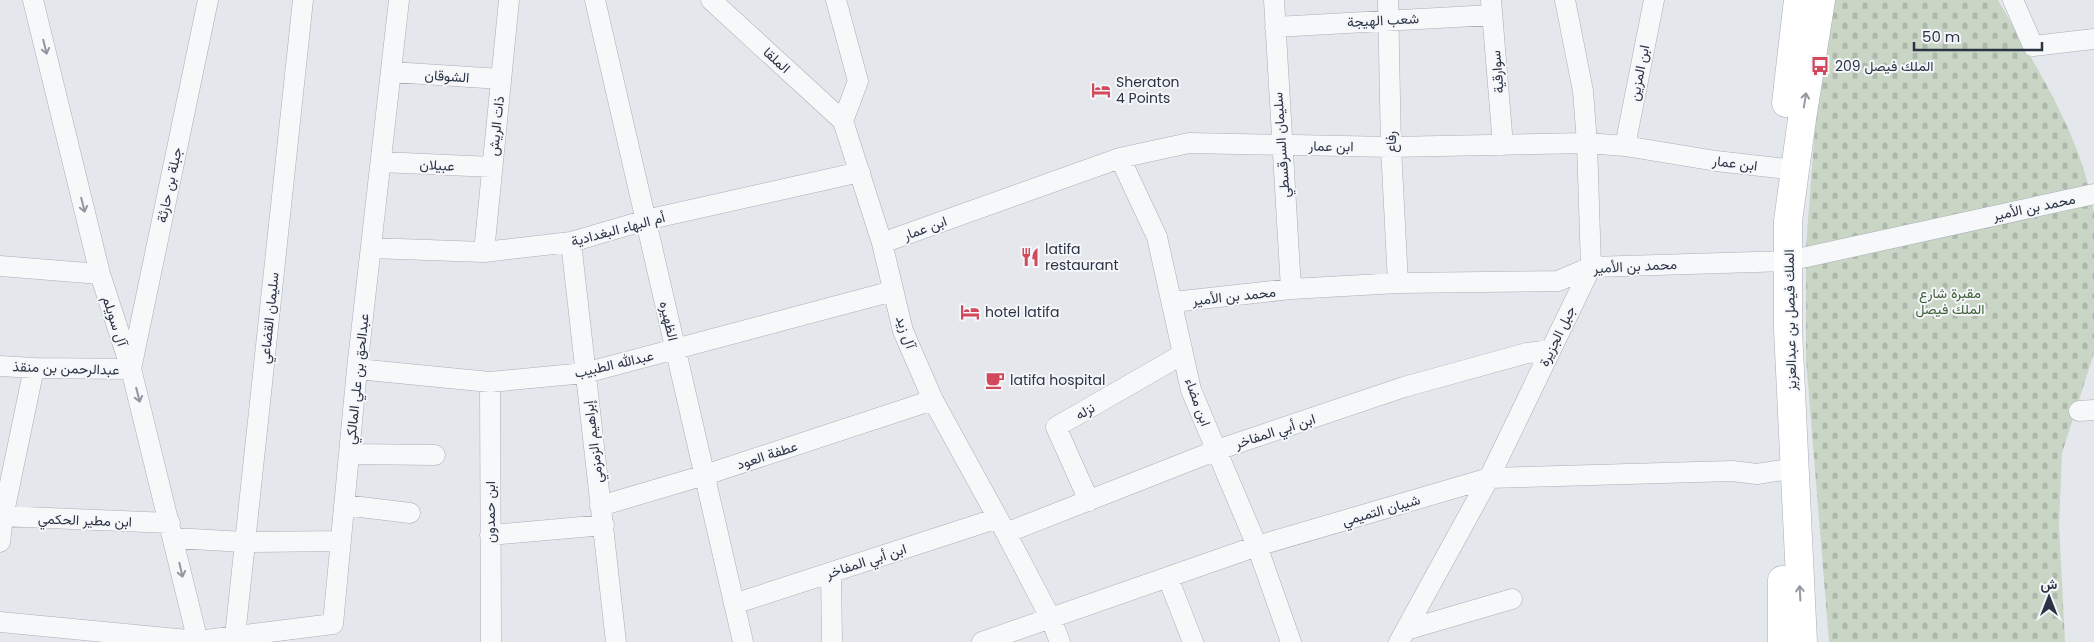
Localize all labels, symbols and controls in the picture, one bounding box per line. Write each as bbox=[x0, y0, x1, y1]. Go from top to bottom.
street label: شعب الهيجة bbox=[1347, 8, 1419, 32]
scale bar bbox=[1914, 20, 2042, 52]
text: 50 m bbox=[1922, 26, 1960, 47]
one-way arrow bbox=[41, 39, 50, 55]
street label: الملقا bbox=[759, 42, 795, 78]
street label: ابن المزين bbox=[1624, 43, 1654, 103]
street label: سوارقية bbox=[1485, 50, 1509, 94]
bus stop icon: الملك فيصل 209 bbox=[1809, 55, 1831, 77]
place label: الملك فيصل 209 bbox=[1835, 56, 1934, 76]
street label: الشوقان bbox=[424, 64, 470, 88]
place label: Sheraton 4 Points bbox=[1116, 72, 1180, 108]
hotel icon: Sheraton 4 Points bbox=[1090, 79, 1112, 101]
street label: سليمان السرقسطي bbox=[1267, 91, 1297, 198]
one-way arrow bbox=[1800, 92, 1810, 108]
street label: ذات الريش bbox=[483, 95, 509, 157]
street label: رفاع bbox=[1381, 130, 1402, 153]
street label: ابن عمار bbox=[1307, 136, 1354, 156]
street label: جبلة بن حارثة bbox=[151, 146, 187, 224]
street label: ابن عمار bbox=[1710, 150, 1759, 176]
street label: عبيلان bbox=[419, 154, 455, 176]
street label: محمد بن الأمير bbox=[1990, 189, 2077, 226]
one-way arrow bbox=[79, 197, 88, 213]
street label: أم البهاء البغدادية bbox=[569, 207, 667, 251]
street label: ابن عمار bbox=[899, 211, 950, 245]
place label: latifa restaurant bbox=[1045, 239, 1118, 275]
restaurant icon: latifa restaurant bbox=[1019, 246, 1041, 268]
street label: الملك فيصل بن عبدالعزيز bbox=[1779, 249, 1801, 392]
street label: محمد بن الأمير bbox=[1592, 254, 1677, 278]
street label: سليمان القضاعي bbox=[254, 271, 286, 365]
street label: محمد بن الأمير bbox=[1190, 282, 1277, 310]
park label: مقبرة شارع الملك فيصل bbox=[1915, 283, 1985, 319]
street label: آل سويلم bbox=[97, 293, 133, 350]
street label: الظهيره bbox=[655, 299, 683, 343]
hotel icon: hotel latifa bbox=[959, 301, 981, 323]
place label: hotel latifa bbox=[985, 302, 1059, 322]
street label: جبل الجزيرة bbox=[1534, 302, 1580, 370]
street label: عبدالحق بن علي المالكي bbox=[340, 313, 376, 446]
street label: آل زيد bbox=[891, 313, 921, 353]
street label: عبدالله الطبيب bbox=[572, 345, 656, 383]
street label: عبدالرحمن بن منقذ bbox=[12, 356, 120, 380]
cafe icon: latifa hospital bbox=[984, 369, 1006, 391]
place label: latifa hospital bbox=[1010, 370, 1105, 390]
street label: ابن مضاء bbox=[1180, 375, 1216, 429]
one-way arrow bbox=[134, 386, 143, 402]
street label: نزله bbox=[1071, 397, 1099, 425]
street label: إبراهيم الزمزمي bbox=[578, 400, 610, 484]
street label: ابن أبي المفاخر bbox=[1231, 409, 1318, 456]
street label: عطفة العود bbox=[734, 436, 800, 474]
street label: ابن حمدون bbox=[480, 481, 500, 543]
street label: شيبان التميمي bbox=[1340, 489, 1423, 533]
street label: ابن مطير الحكمي bbox=[38, 508, 132, 534]
street label: ابن أبي المفاخر bbox=[822, 539, 909, 586]
one-way arrow bbox=[177, 561, 186, 577]
north arrow bbox=[2024, 572, 2074, 622]
text: ش bbox=[2041, 574, 2058, 594]
one-way arrow bbox=[1796, 586, 1805, 602]

